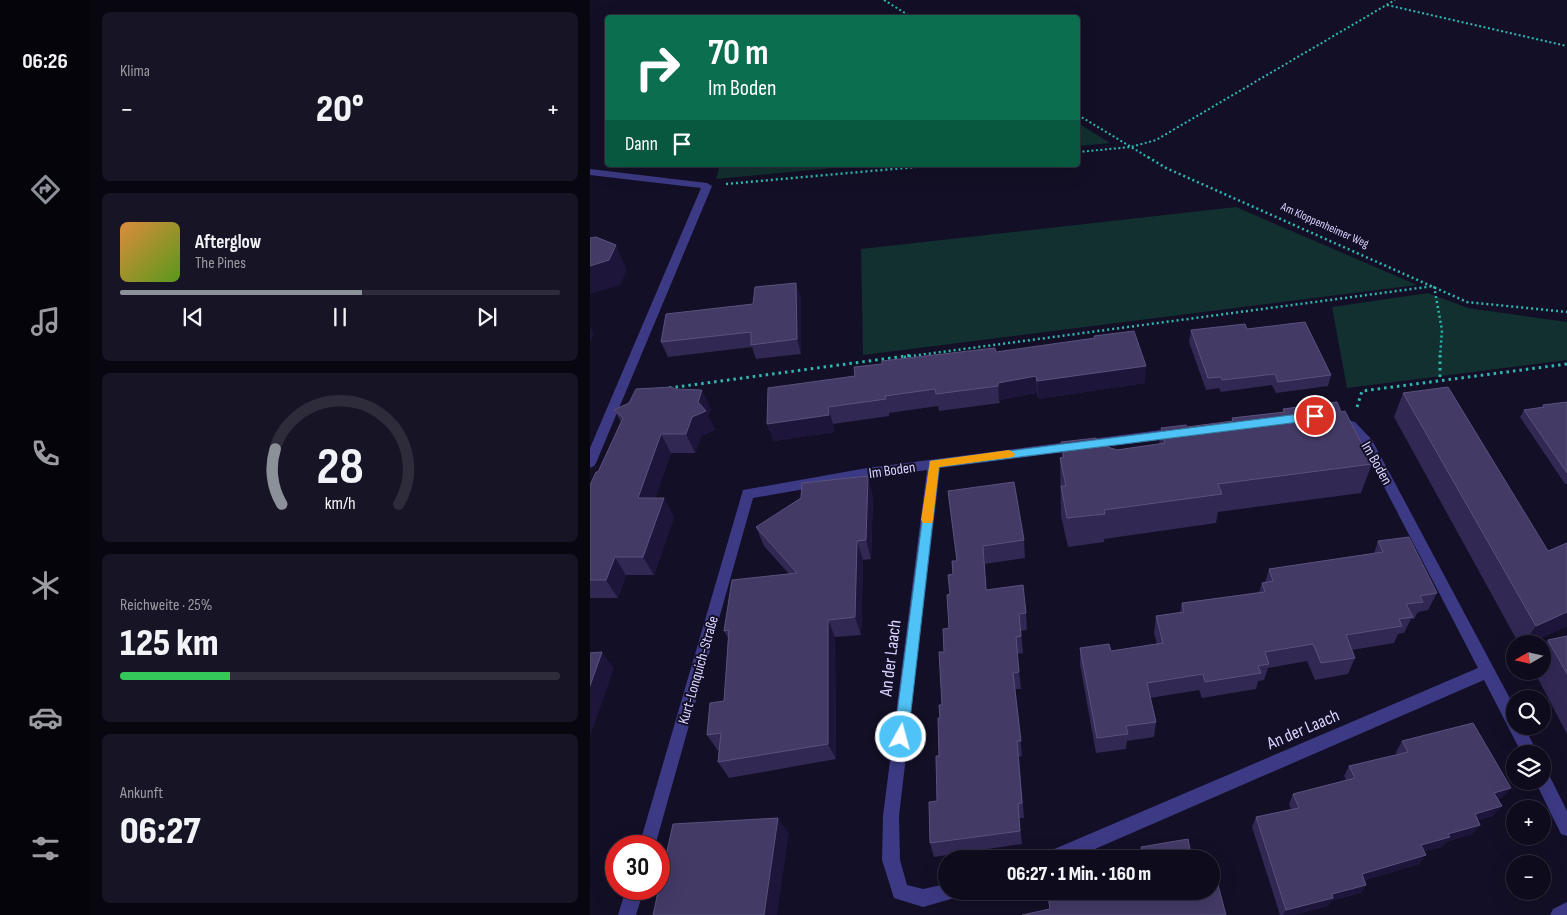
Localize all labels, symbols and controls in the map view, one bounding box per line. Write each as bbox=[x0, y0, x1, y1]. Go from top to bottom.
text: 70 m bbox=[708, 32, 768, 75]
icon: right bbox=[625, 35, 690, 100]
text: 06:26 bbox=[22, 48, 68, 75]
text: Klima bbox=[120, 62, 150, 81]
text: Im Boden bbox=[708, 75, 776, 102]
text: 20° bbox=[316, 87, 364, 132]
text: − bbox=[120, 93, 134, 126]
text: + bbox=[546, 93, 560, 126]
icon: arrive bbox=[668, 130, 696, 158]
text: Dann bbox=[625, 133, 658, 156]
icon: directions bbox=[28, 172, 63, 207]
street label: Am Kloppenheimer Weg bbox=[1278, 199, 1371, 252]
text: Afterglow bbox=[195, 231, 261, 254]
text: The Pines bbox=[195, 254, 246, 273]
icon: previous bbox=[179, 303, 207, 331]
icon: pause bbox=[326, 303, 354, 331]
icon: next bbox=[473, 303, 501, 331]
icon: music bbox=[28, 304, 63, 339]
pin bbox=[1294, 395, 1336, 437]
icon: arrive bbox=[1301, 402, 1329, 430]
icon: phone bbox=[28, 436, 63, 471]
text: 28 bbox=[316, 436, 364, 499]
street label: Im Boden bbox=[1357, 438, 1396, 488]
street label: Im Boden bbox=[868, 458, 916, 483]
text: km/h bbox=[325, 493, 355, 514]
icon: climate bbox=[28, 568, 63, 603]
text: Reichweite · 25% bbox=[120, 596, 212, 615]
street label: Kurt-Lonquich-Straße bbox=[674, 614, 723, 726]
street label: An der Laach bbox=[875, 619, 906, 698]
text: 125 km bbox=[120, 621, 219, 666]
north arrow bbox=[1506, 635, 1551, 680]
map controls bbox=[1506, 635, 1551, 900]
button: search bbox=[1506, 690, 1551, 735]
icon: car bbox=[28, 700, 63, 735]
street label: An der Laach bbox=[1263, 705, 1343, 755]
position arrow bbox=[874, 710, 926, 762]
button: layers bbox=[1506, 745, 1551, 790]
text: Ankunft bbox=[120, 784, 163, 803]
button: + bbox=[1506, 800, 1551, 845]
text: 06:27 bbox=[120, 809, 200, 854]
icon: filters bbox=[28, 831, 63, 866]
speed limit sign: 30 bbox=[605, 835, 670, 900]
button: − bbox=[1506, 855, 1551, 900]
text: 06:27 · 1 Min. · 160 m bbox=[1007, 863, 1151, 886]

